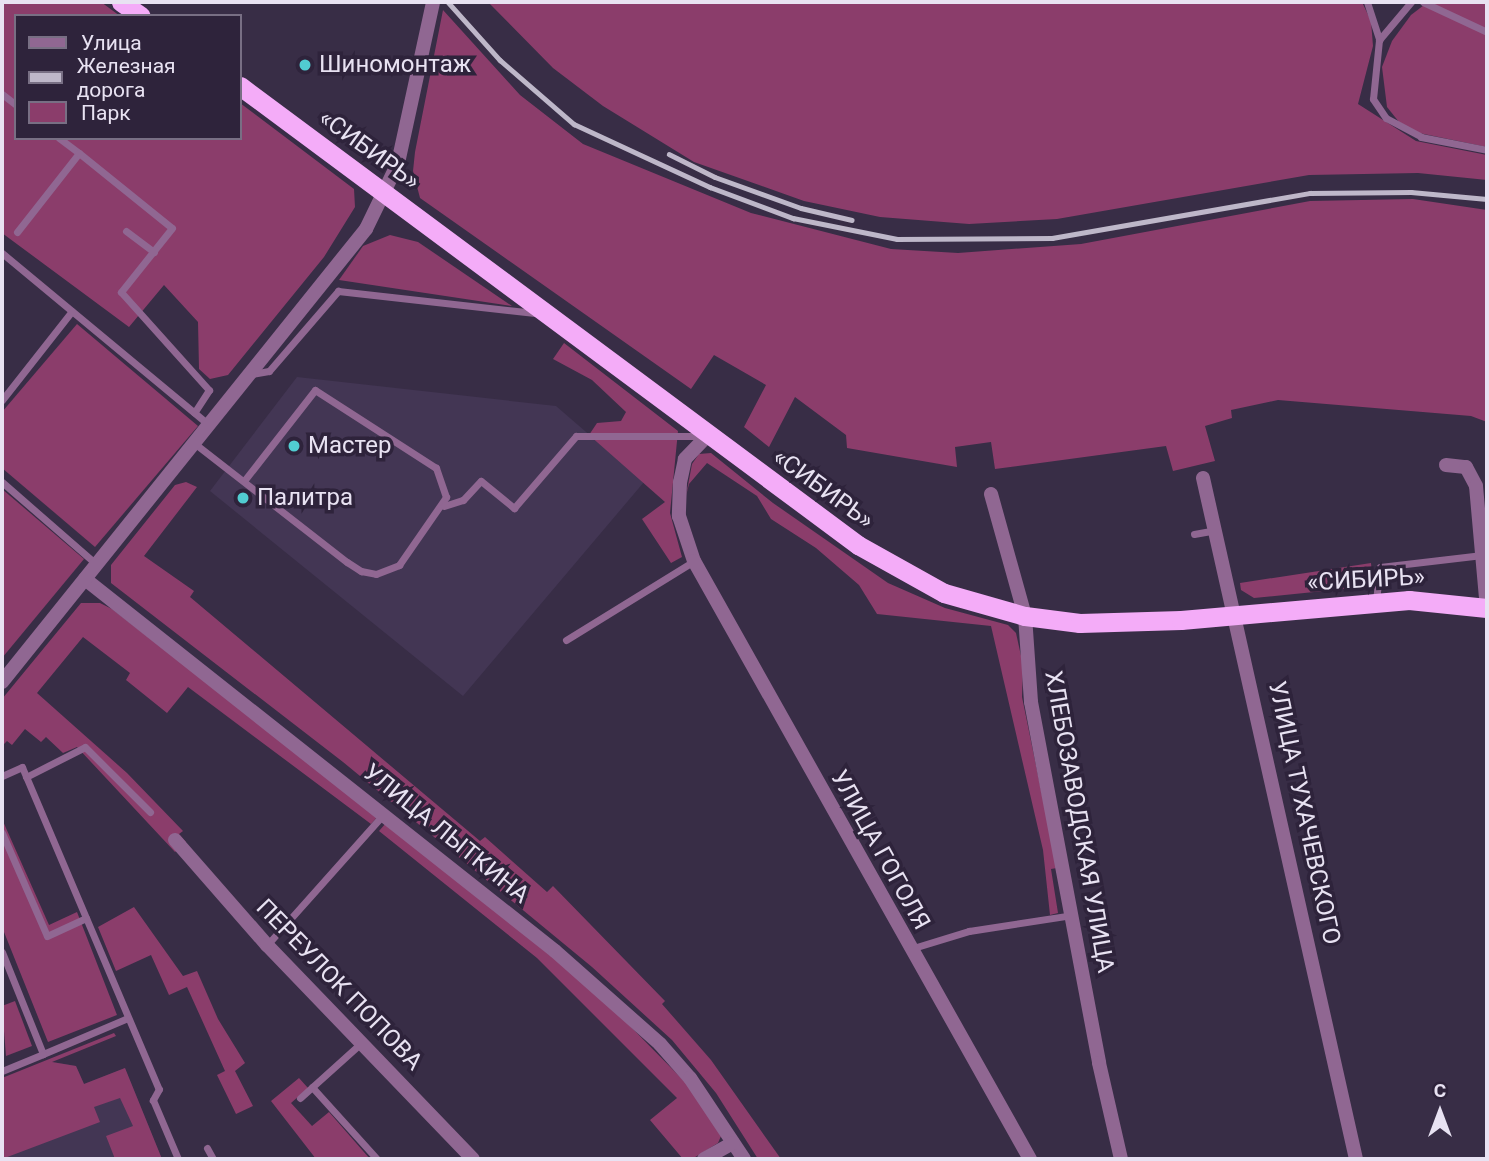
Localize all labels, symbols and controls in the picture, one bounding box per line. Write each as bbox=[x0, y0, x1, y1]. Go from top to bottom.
legend bbox=[14, 14, 242, 140]
text: Улица bbox=[81, 31, 142, 55]
place label: Шиномонтаж bbox=[319, 51, 471, 79]
text: Железная дорога bbox=[77, 54, 176, 102]
marker: Шиномонтаж bbox=[297, 57, 313, 73]
text: Парк bbox=[81, 101, 131, 125]
street label: «СИБИРЬ» bbox=[313, 104, 425, 196]
place label: Мастер bbox=[308, 432, 391, 460]
marker: Мастер bbox=[286, 438, 302, 454]
street label: «СИБИРЬ» bbox=[767, 443, 879, 535]
place label: Палитра bbox=[257, 484, 353, 512]
marker: Палитра bbox=[235, 490, 251, 506]
street label: «СИБИРЬ» bbox=[1306, 563, 1426, 597]
street label: ХЛЕБОЗАВОДСКАЯ УЛИЦА bbox=[1038, 669, 1120, 975]
street label: УЛИЦА ТУХАЧЕВСКОГО bbox=[1262, 679, 1346, 947]
street label: УЛИЦА ЛЫТКИНА bbox=[357, 758, 535, 910]
street label: УЛИЦА ГОГОЛЯ bbox=[824, 765, 936, 935]
street label: ПЕРЕУЛОК ПОПОВА bbox=[250, 893, 428, 1077]
north arrow bbox=[1405, 1077, 1475, 1147]
text: С bbox=[1434, 1079, 1446, 1102]

